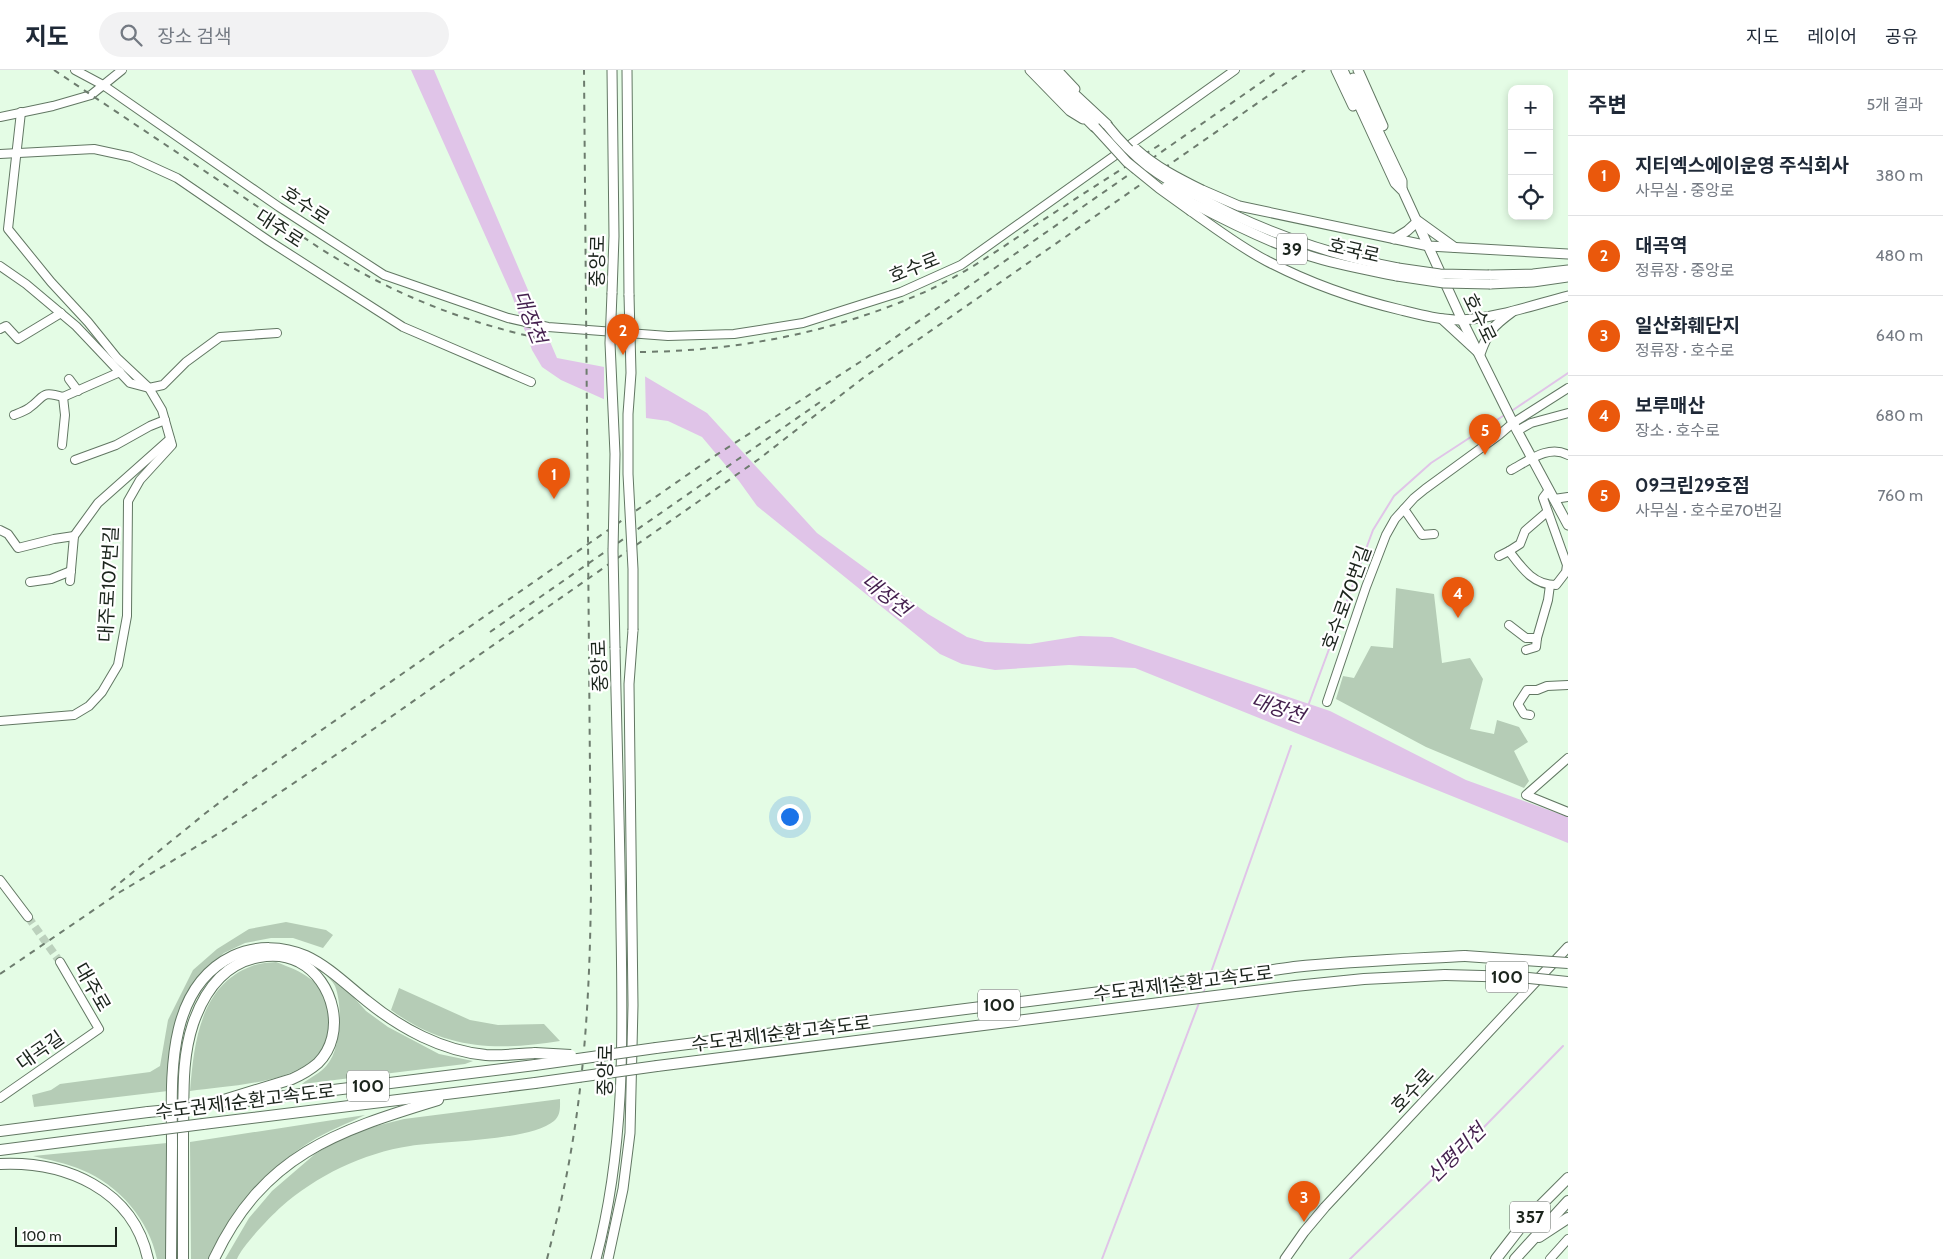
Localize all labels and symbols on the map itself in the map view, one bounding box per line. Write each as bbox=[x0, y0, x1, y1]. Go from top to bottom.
street label: 호수로 bbox=[277, 181, 334, 229]
street label: 대주로 bbox=[251, 204, 308, 252]
road number: 39 bbox=[1277, 233, 1307, 264]
street label: 호국로 bbox=[1326, 233, 1382, 268]
street label: 중앙로 bbox=[586, 235, 609, 287]
street label: 호수로 bbox=[886, 247, 943, 288]
water label: 대장천 bbox=[509, 287, 552, 349]
street label: 호수로 bbox=[1458, 290, 1501, 347]
pin: 2 bbox=[607, 314, 639, 355]
pin: 5 bbox=[1469, 414, 1501, 455]
pin: 1 bbox=[538, 458, 570, 499]
street label: 대주로107번길 bbox=[94, 525, 123, 643]
street label: 호수로70번길 bbox=[1317, 543, 1376, 654]
water label: 대장천 bbox=[857, 569, 917, 623]
pin: 4 bbox=[1442, 577, 1474, 618]
street label: 중앙로 bbox=[587, 639, 612, 693]
water label: 대장천 bbox=[1248, 688, 1310, 729]
your location bbox=[777, 804, 803, 830]
street label: 대주로 bbox=[69, 959, 116, 1016]
street label: 수도권제1순환고속도로 bbox=[1092, 961, 1274, 1006]
road number: 100 bbox=[1486, 962, 1528, 992]
road number: 100 bbox=[978, 990, 1020, 1020]
street label: 수도권제1순환고속도로 bbox=[690, 1011, 872, 1056]
street label: 대곡길 bbox=[12, 1026, 68, 1075]
street label: 중앙로 bbox=[594, 1044, 617, 1096]
street label: 호수로 bbox=[1386, 1063, 1439, 1117]
road number: 100 bbox=[347, 1070, 389, 1102]
street label: 수도권제1순환고속도로 bbox=[154, 1079, 336, 1124]
water label: 신평리천 bbox=[1421, 1117, 1492, 1188]
pin: 3 bbox=[1288, 1181, 1320, 1222]
road number: 357 bbox=[1510, 1202, 1550, 1232]
scale bar bbox=[15, 1224, 118, 1247]

